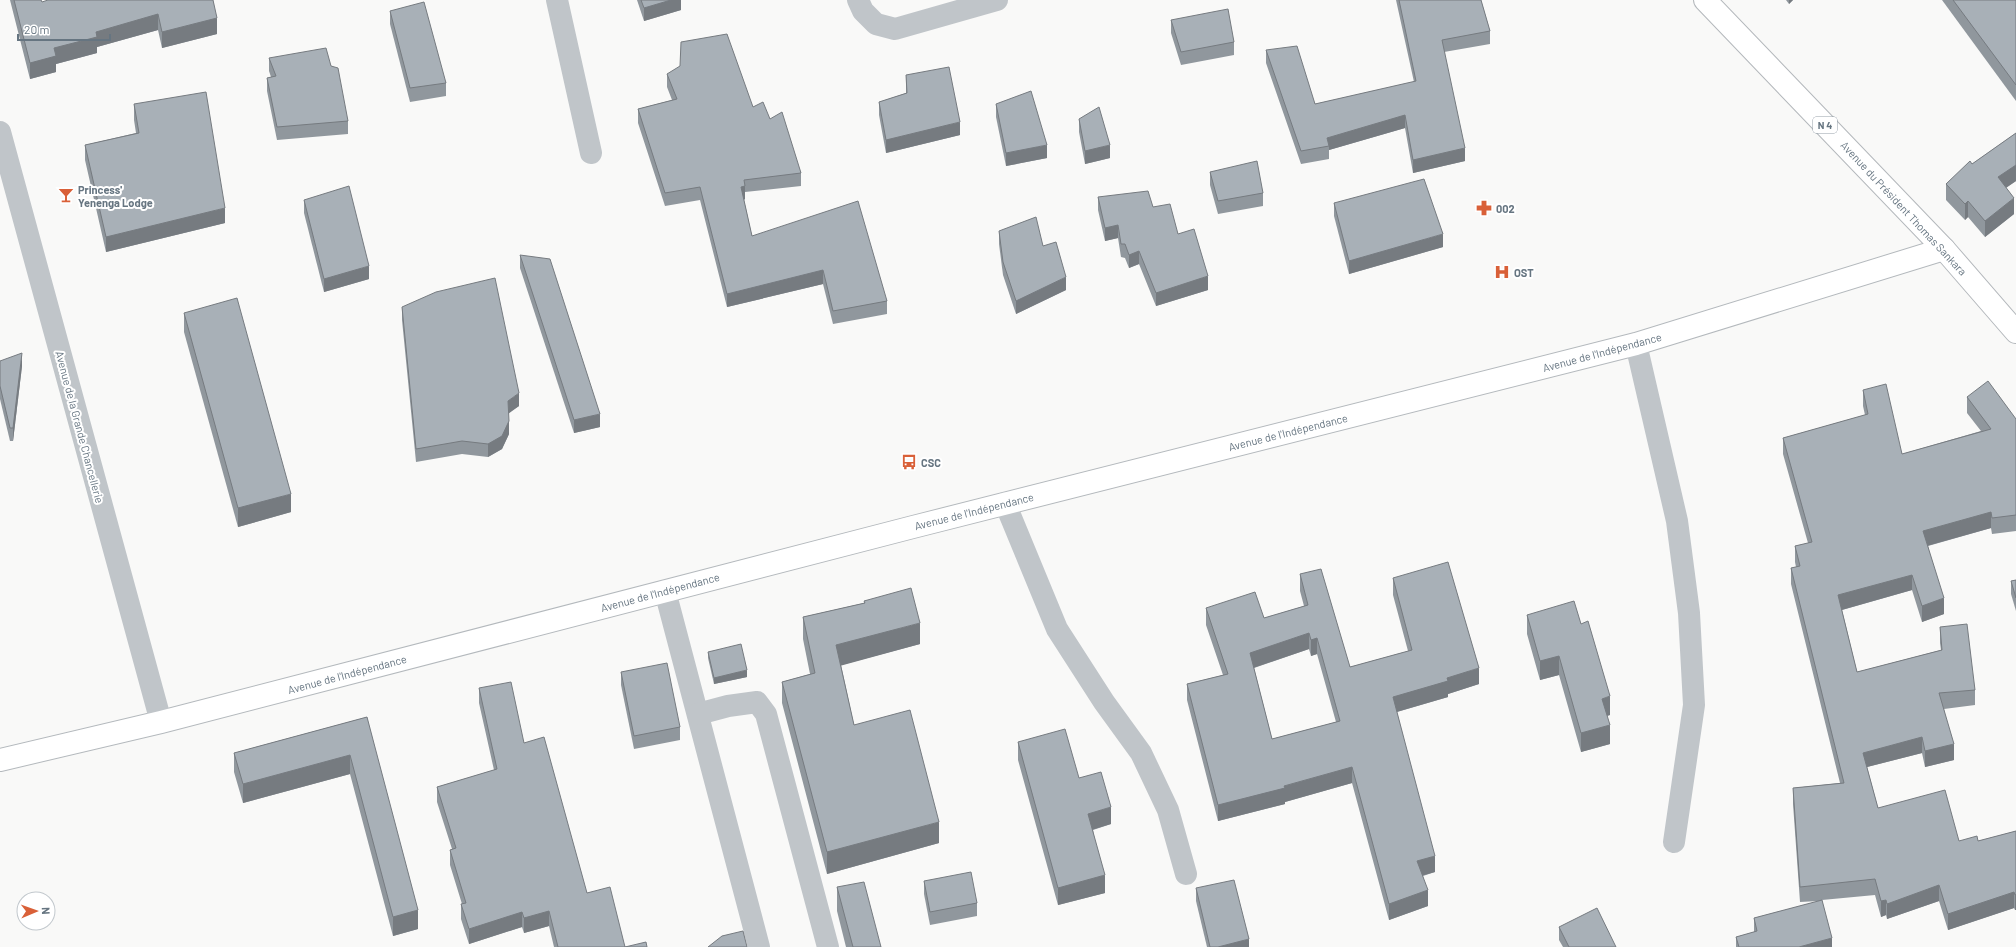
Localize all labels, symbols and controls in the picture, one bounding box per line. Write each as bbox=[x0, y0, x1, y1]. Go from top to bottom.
scale bar bbox=[18, 16, 110, 42]
text: 20 m bbox=[24, 22, 50, 36]
road number: N 4 bbox=[1813, 117, 1837, 133]
street label: Avenue du Président Thomas Sankara bbox=[1838, 138, 1970, 278]
place label: Princess' Yenenga Lodge bbox=[78, 183, 153, 209]
bar icon: Princess' Yenenga Lodge bbox=[57, 186, 75, 204]
pharmacy icon: 002 bbox=[1475, 199, 1493, 217]
place label: 002 bbox=[1496, 202, 1515, 215]
hospital icon: OST bbox=[1493, 263, 1511, 281]
place label: OST bbox=[1514, 266, 1534, 279]
street label: Avenue de l'Indépendance bbox=[1541, 330, 1663, 374]
street label: Avenue de la Grande Chancellerie bbox=[53, 349, 107, 505]
street label: Avenue de l'Indépendance bbox=[1227, 411, 1349, 453]
bus stop icon: CSC bbox=[900, 453, 918, 471]
place label: CSC bbox=[921, 456, 941, 469]
street label: Avenue de l'Indépendance bbox=[913, 490, 1035, 532]
street label: Avenue de l'Indépendance bbox=[599, 570, 721, 614]
street label: Avenue de l'Indépendance bbox=[286, 652, 408, 696]
north arrow bbox=[16, 891, 56, 931]
text: N bbox=[40, 907, 53, 915]

